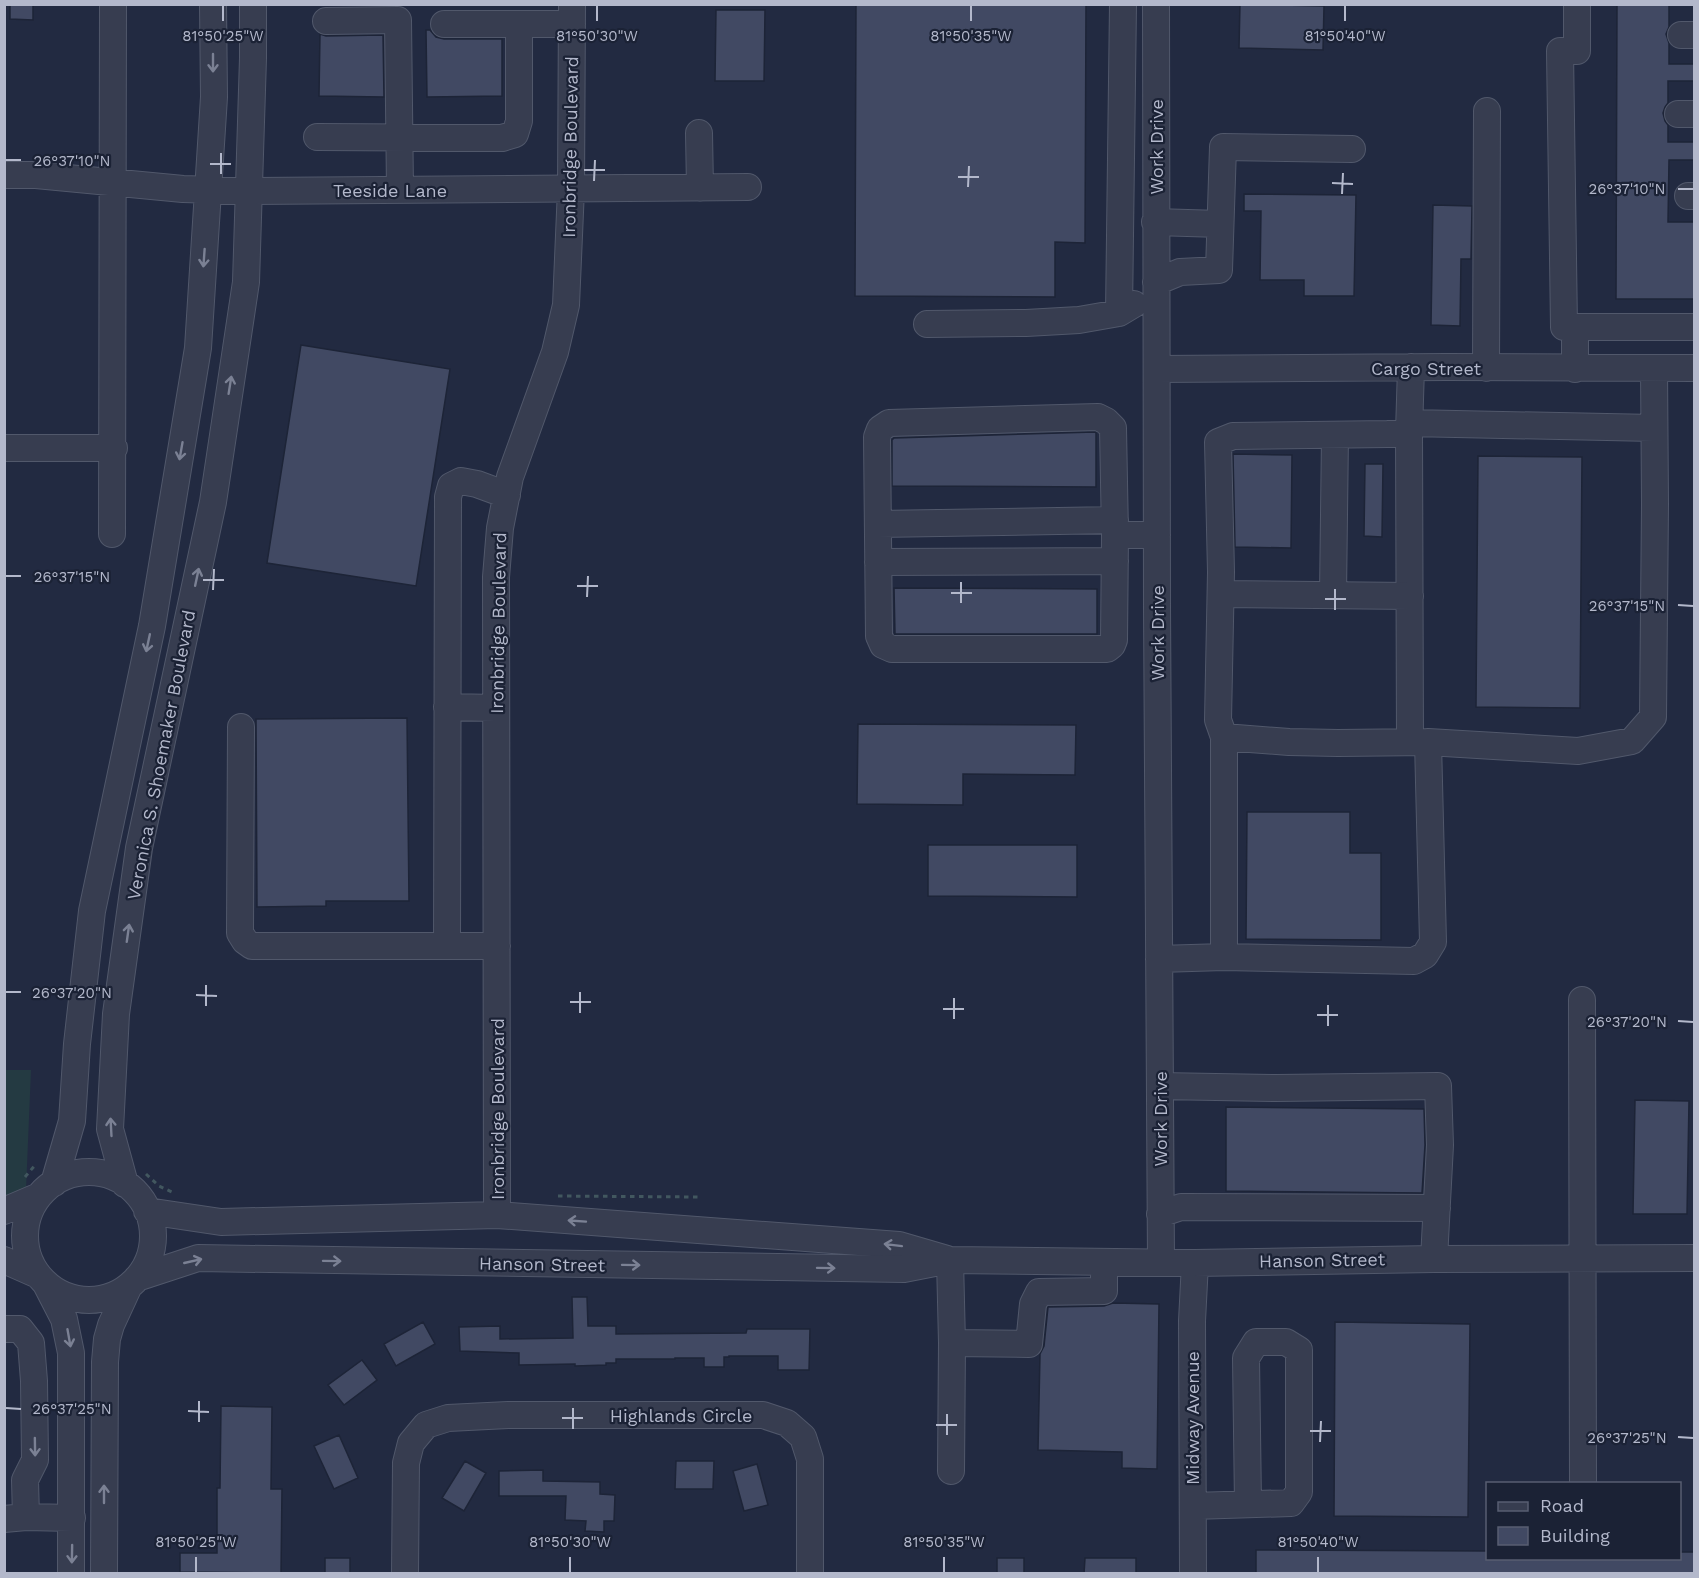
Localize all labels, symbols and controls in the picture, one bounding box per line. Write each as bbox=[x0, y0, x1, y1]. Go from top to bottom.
text: 81°50'25"W bbox=[182, 27, 264, 45]
text: 81°50'30"W bbox=[556, 27, 638, 45]
text: 81°50'35"W bbox=[930, 27, 1012, 45]
text: 81°50'40"W bbox=[1304, 27, 1386, 45]
one-way arrow bbox=[207, 52, 219, 72]
street label: Ironbridge Boulevard bbox=[558, 56, 582, 238]
street label: Work Drive bbox=[1146, 99, 1167, 195]
text: 26°37'10"N bbox=[33, 152, 111, 170]
street label: Teeside Lane bbox=[333, 180, 447, 201]
text: 26°37'10"N bbox=[1588, 180, 1666, 198]
one-way arrow bbox=[198, 247, 209, 267]
street label: Cargo Street bbox=[1371, 358, 1482, 379]
one-way arrow bbox=[225, 376, 236, 395]
one-way arrow bbox=[175, 441, 186, 460]
street label: Ironbridge Boulevard bbox=[486, 532, 510, 714]
text: 26°37'15"N bbox=[34, 568, 110, 586]
one-way arrow bbox=[192, 568, 203, 587]
street label: Work Drive bbox=[1147, 585, 1168, 681]
text: 26°37'15"N bbox=[1589, 597, 1665, 615]
street label: Veronica S. Shoemaker Boulevard bbox=[123, 608, 199, 902]
one-way arrow bbox=[142, 633, 153, 653]
one-way arrow bbox=[122, 924, 133, 944]
text: 26°37'20"N bbox=[32, 984, 112, 1002]
text: 26°37'20"N bbox=[1587, 1013, 1667, 1031]
street label: Ironbridge Boulevard bbox=[487, 1018, 508, 1200]
street label: Work Drive bbox=[1150, 1071, 1171, 1167]
one-way arrow bbox=[106, 1118, 117, 1138]
one-way arrow bbox=[568, 1215, 587, 1226]
one-way arrow bbox=[884, 1239, 904, 1250]
street label: Hanson Street bbox=[1259, 1248, 1386, 1272]
street label: Hanson Street bbox=[479, 1252, 606, 1276]
one-way arrow bbox=[183, 1254, 202, 1266]
one-way arrow bbox=[321, 1255, 341, 1266]
one-way arrow bbox=[621, 1259, 641, 1271]
one-way arrow bbox=[816, 1262, 836, 1274]
one-way arrow bbox=[64, 1328, 75, 1347]
street label: Midway Avenue bbox=[1182, 1351, 1203, 1485]
text: 26°37'25"N bbox=[32, 1400, 112, 1418]
street label: Highlands Circle bbox=[610, 1405, 752, 1426]
text: 26°37'25"N bbox=[1587, 1429, 1667, 1447]
one-way arrow bbox=[29, 1436, 41, 1456]
legend bbox=[1486, 1482, 1681, 1560]
one-way arrow bbox=[98, 1485, 110, 1505]
text: Road bbox=[1540, 1495, 1584, 1516]
text: Building bbox=[1540, 1525, 1610, 1546]
text: 81°50'25"W bbox=[155, 1533, 237, 1551]
text: 81°50'30"W bbox=[529, 1533, 611, 1551]
text: 81°50'35"W bbox=[903, 1533, 985, 1551]
text: 81°50'40"W bbox=[1277, 1533, 1359, 1551]
one-way arrow bbox=[66, 1543, 78, 1563]

